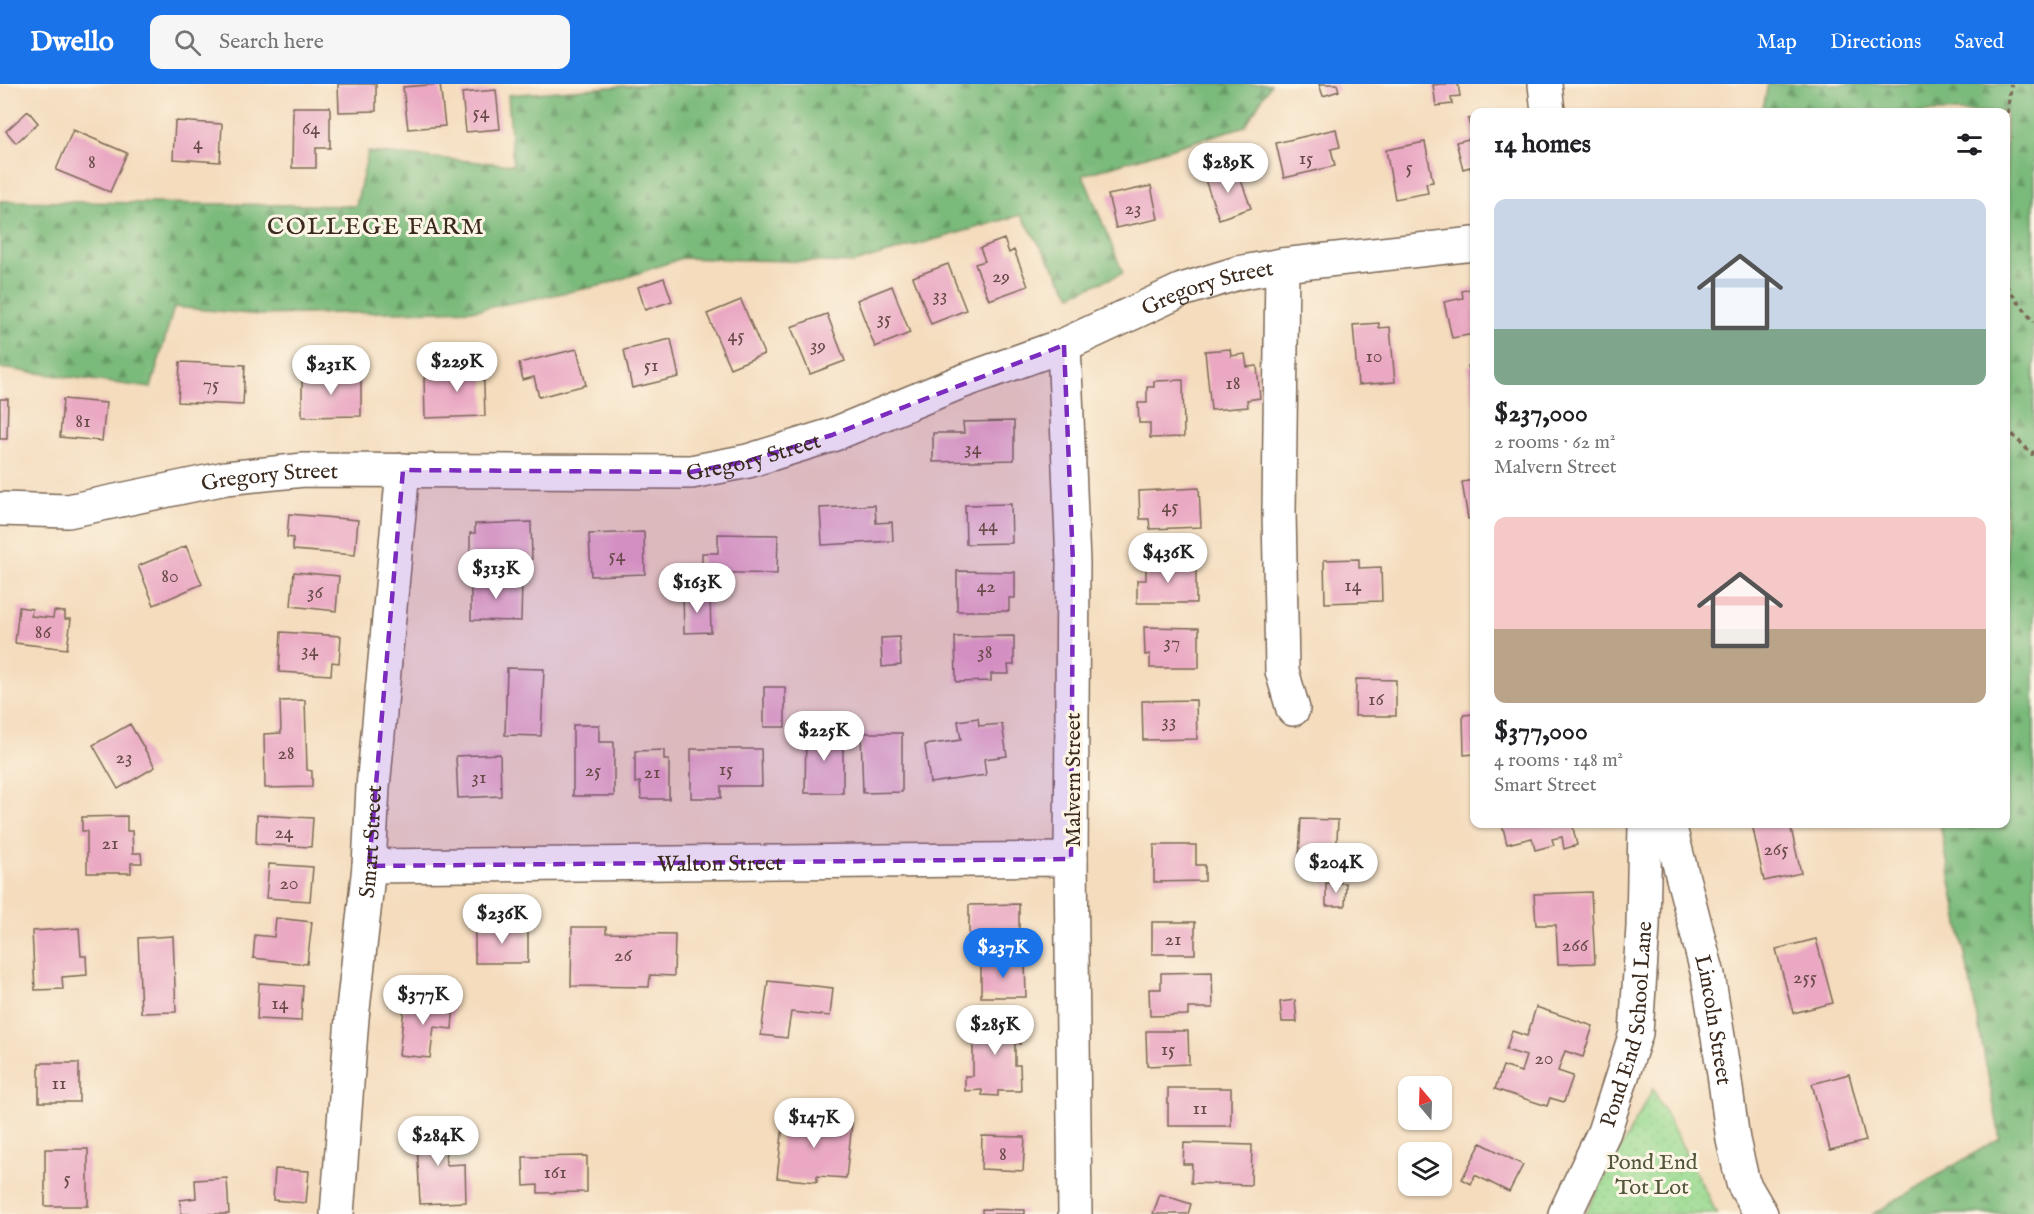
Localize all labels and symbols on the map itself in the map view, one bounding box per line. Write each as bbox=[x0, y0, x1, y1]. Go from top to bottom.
house number: 54 bbox=[473, 100, 490, 125]
house number: 64 bbox=[302, 116, 320, 141]
house number: 4 bbox=[193, 131, 203, 156]
pin: $289K bbox=[1186, 143, 1270, 194]
house number: 15 bbox=[1299, 146, 1313, 171]
house number: 8 bbox=[88, 150, 96, 175]
house number: 5 bbox=[1405, 155, 1413, 180]
house number: 23 bbox=[1125, 196, 1141, 221]
district label: COLLEGE FARM bbox=[267, 212, 485, 243]
street label: Gregory Street bbox=[1137, 255, 1276, 323]
house number: 29 bbox=[992, 264, 1010, 289]
house number: 33 bbox=[933, 283, 947, 308]
house number: 35 bbox=[877, 306, 891, 331]
house number: 45 bbox=[728, 323, 744, 348]
house number: 39 bbox=[810, 333, 826, 358]
pin: $229K bbox=[415, 342, 499, 393]
house number: 10 bbox=[1365, 344, 1383, 369]
pin: $231K bbox=[289, 345, 373, 396]
house number: 51 bbox=[644, 353, 658, 378]
house number: 18 bbox=[1225, 371, 1241, 396]
house number: 75 bbox=[203, 372, 219, 397]
house number: 81 bbox=[75, 409, 91, 434]
street label: Gregory Street bbox=[684, 427, 825, 489]
house number: 34 bbox=[964, 436, 982, 461]
street label: Gregory Street bbox=[199, 458, 339, 499]
house number: 45 bbox=[1162, 494, 1178, 519]
house number: 44 bbox=[978, 513, 998, 538]
pin: $436K bbox=[1126, 533, 1210, 584]
house number: 54 bbox=[609, 543, 626, 568]
pin: $313K bbox=[454, 549, 538, 600]
pin: $163K bbox=[655, 563, 739, 614]
house number: 80 bbox=[161, 564, 179, 589]
house number: 14 bbox=[1344, 573, 1362, 598]
house number: 42 bbox=[976, 574, 996, 599]
house number: 36 bbox=[307, 580, 324, 605]
house number: 86 bbox=[35, 620, 52, 645]
house number: 37 bbox=[1164, 630, 1180, 655]
house number: 34 bbox=[301, 638, 319, 663]
house number: 38 bbox=[977, 640, 993, 665]
house number: 16 bbox=[1368, 687, 1385, 712]
house number: 33 bbox=[1162, 709, 1176, 734]
pin: $225K bbox=[782, 711, 866, 762]
street label: Malvern Street bbox=[1060, 712, 1088, 847]
house number: 28 bbox=[277, 741, 295, 766]
house number: 23 bbox=[116, 745, 132, 770]
house number: 15 bbox=[719, 757, 733, 782]
house number: 25 bbox=[585, 758, 601, 783]
house number: 21 bbox=[644, 760, 660, 785]
house number: 31 bbox=[472, 765, 486, 790]
street label: Smart Street bbox=[354, 784, 389, 900]
house number: 24 bbox=[274, 820, 294, 845]
house number: 21 bbox=[102, 831, 118, 856]
house number: 265 bbox=[1763, 837, 1789, 862]
pin: $204K bbox=[1294, 843, 1378, 894]
street label: Walton Street bbox=[657, 850, 783, 879]
house number: 20 bbox=[279, 871, 299, 896]
pin: $236K bbox=[460, 894, 544, 945]
street label: Pond End School Lane bbox=[1595, 921, 1659, 1131]
house number: 21 bbox=[1165, 927, 1181, 952]
pin: $237K bbox=[961, 928, 1045, 979]
house number: 266 bbox=[1562, 933, 1589, 958]
house number: 26 bbox=[614, 943, 632, 968]
street label: Lincoln Street bbox=[1687, 952, 1737, 1087]
house number: 255 bbox=[1793, 965, 1817, 990]
pin: $377K bbox=[381, 975, 465, 1026]
house number: 14 bbox=[271, 991, 289, 1016]
pin: $285K bbox=[953, 1005, 1037, 1056]
house number: 15 bbox=[1161, 1037, 1175, 1062]
house number: 20 bbox=[1534, 1046, 1554, 1071]
house number: 11 bbox=[52, 1071, 66, 1096]
north arrow bbox=[1398, 1076, 1452, 1130]
house number: 11 bbox=[1193, 1096, 1207, 1121]
pin: $147K bbox=[772, 1098, 856, 1149]
pin: $284K bbox=[396, 1116, 480, 1167]
house number: 8 bbox=[999, 1142, 1007, 1167]
park label: Pond End Tot Lot bbox=[1606, 1149, 1698, 1202]
house number: 161 bbox=[543, 1160, 567, 1185]
house number: 5 bbox=[63, 1166, 71, 1191]

